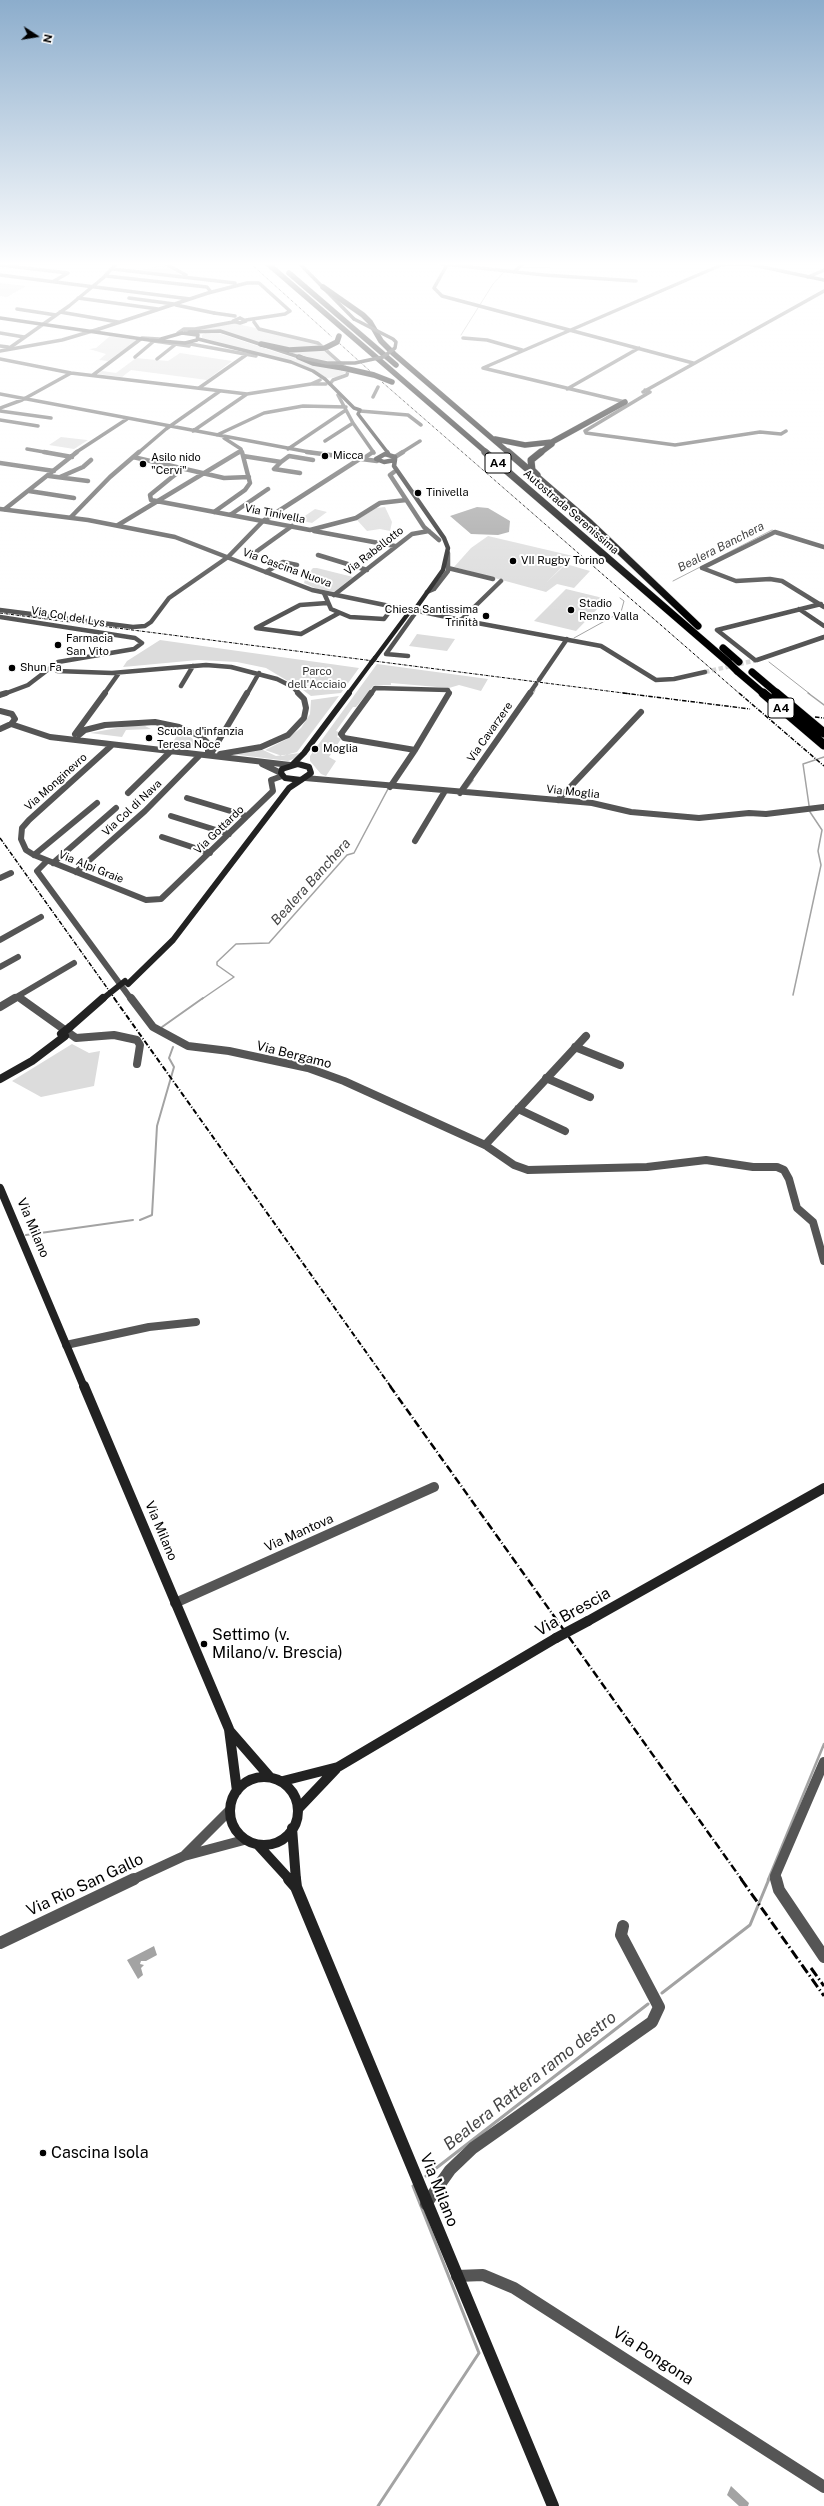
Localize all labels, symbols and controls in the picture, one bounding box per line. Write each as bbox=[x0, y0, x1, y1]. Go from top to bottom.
north arrow bbox=[16, 16, 56, 56]
text: N bbox=[41, 33, 55, 44]
place label: Micca bbox=[333, 449, 363, 463]
place label: Asilo nido "Cervi" bbox=[151, 451, 201, 477]
marker: Micca bbox=[320, 451, 330, 461]
road number: A4 bbox=[485, 453, 511, 473]
marker: Asilo nido "Cervi" bbox=[138, 459, 148, 469]
street label: Autostrada Serenissima bbox=[521, 467, 621, 557]
place label: Tinivella bbox=[426, 486, 469, 500]
marker: Tinivella bbox=[413, 488, 423, 498]
street label: Via Tinivella bbox=[244, 502, 306, 526]
water label: Bealera Banchera bbox=[675, 519, 767, 575]
street label: Via Rabellotto bbox=[342, 524, 406, 578]
street label: Via Cascina Nuova bbox=[241, 546, 333, 590]
place label: VII Rugby Torino bbox=[521, 554, 605, 568]
marker: VII Rugby Torino bbox=[508, 556, 518, 566]
place label: Stadio Renzo Valla bbox=[579, 597, 638, 623]
place label: Chiesa Santissima Trinità bbox=[385, 603, 478, 629]
street label: Via Col del Lys bbox=[30, 604, 106, 630]
marker: Stadio Renzo Valla bbox=[566, 605, 576, 615]
marker: Chiesa Santissima Trinità bbox=[481, 611, 491, 621]
place label: Farmacia San Vito bbox=[66, 632, 113, 658]
marker: Farmacia San Vito bbox=[53, 640, 63, 650]
place label: Shun Fa bbox=[20, 661, 62, 675]
marker: Shun Fa bbox=[7, 663, 17, 673]
park label: Parco dell'Acciaio bbox=[288, 665, 346, 691]
road number: A4 bbox=[768, 698, 794, 718]
street label: Via Cavarzere bbox=[464, 700, 516, 764]
place label: Scuola d'infanzia Teresa Noce bbox=[157, 725, 244, 751]
marker: Scuola d'infanzia Teresa Noce bbox=[144, 733, 154, 743]
place label: Moglia bbox=[323, 742, 358, 756]
marker: Moglia bbox=[310, 744, 320, 754]
street label: Via Monginevro bbox=[22, 751, 90, 813]
street label: Via Col di Nava bbox=[100, 777, 164, 839]
street label: Via Moglia bbox=[546, 783, 600, 801]
street label: Via Gottardo bbox=[191, 803, 247, 857]
water label: Bealera Banchera bbox=[268, 835, 354, 929]
street label: Via Alpi Graie bbox=[56, 848, 126, 886]
street label: Via Bergamo bbox=[255, 1038, 333, 1072]
street label: Via Milano bbox=[14, 1196, 52, 1260]
street label: Via Milano bbox=[142, 1499, 180, 1563]
street label: Via Mantova bbox=[262, 1511, 336, 1555]
street label: Via Brescia bbox=[532, 1584, 614, 1640]
place label: Settimo (v. Milano/v. Brescia) bbox=[212, 1625, 343, 1663]
marker: Settimo (v. Milano/v. Brescia) bbox=[199, 1639, 209, 1649]
street label: Via Rio San Gallo bbox=[24, 1850, 146, 1920]
water label: Bealera Rattera ramo destro bbox=[439, 2007, 621, 2155]
place label: Cascina Isola bbox=[51, 2143, 149, 2163]
marker: Cascina Isola bbox=[38, 2148, 48, 2158]
street label: Via Milano bbox=[416, 2150, 462, 2230]
street label: Via Pongona bbox=[609, 2323, 697, 2389]

